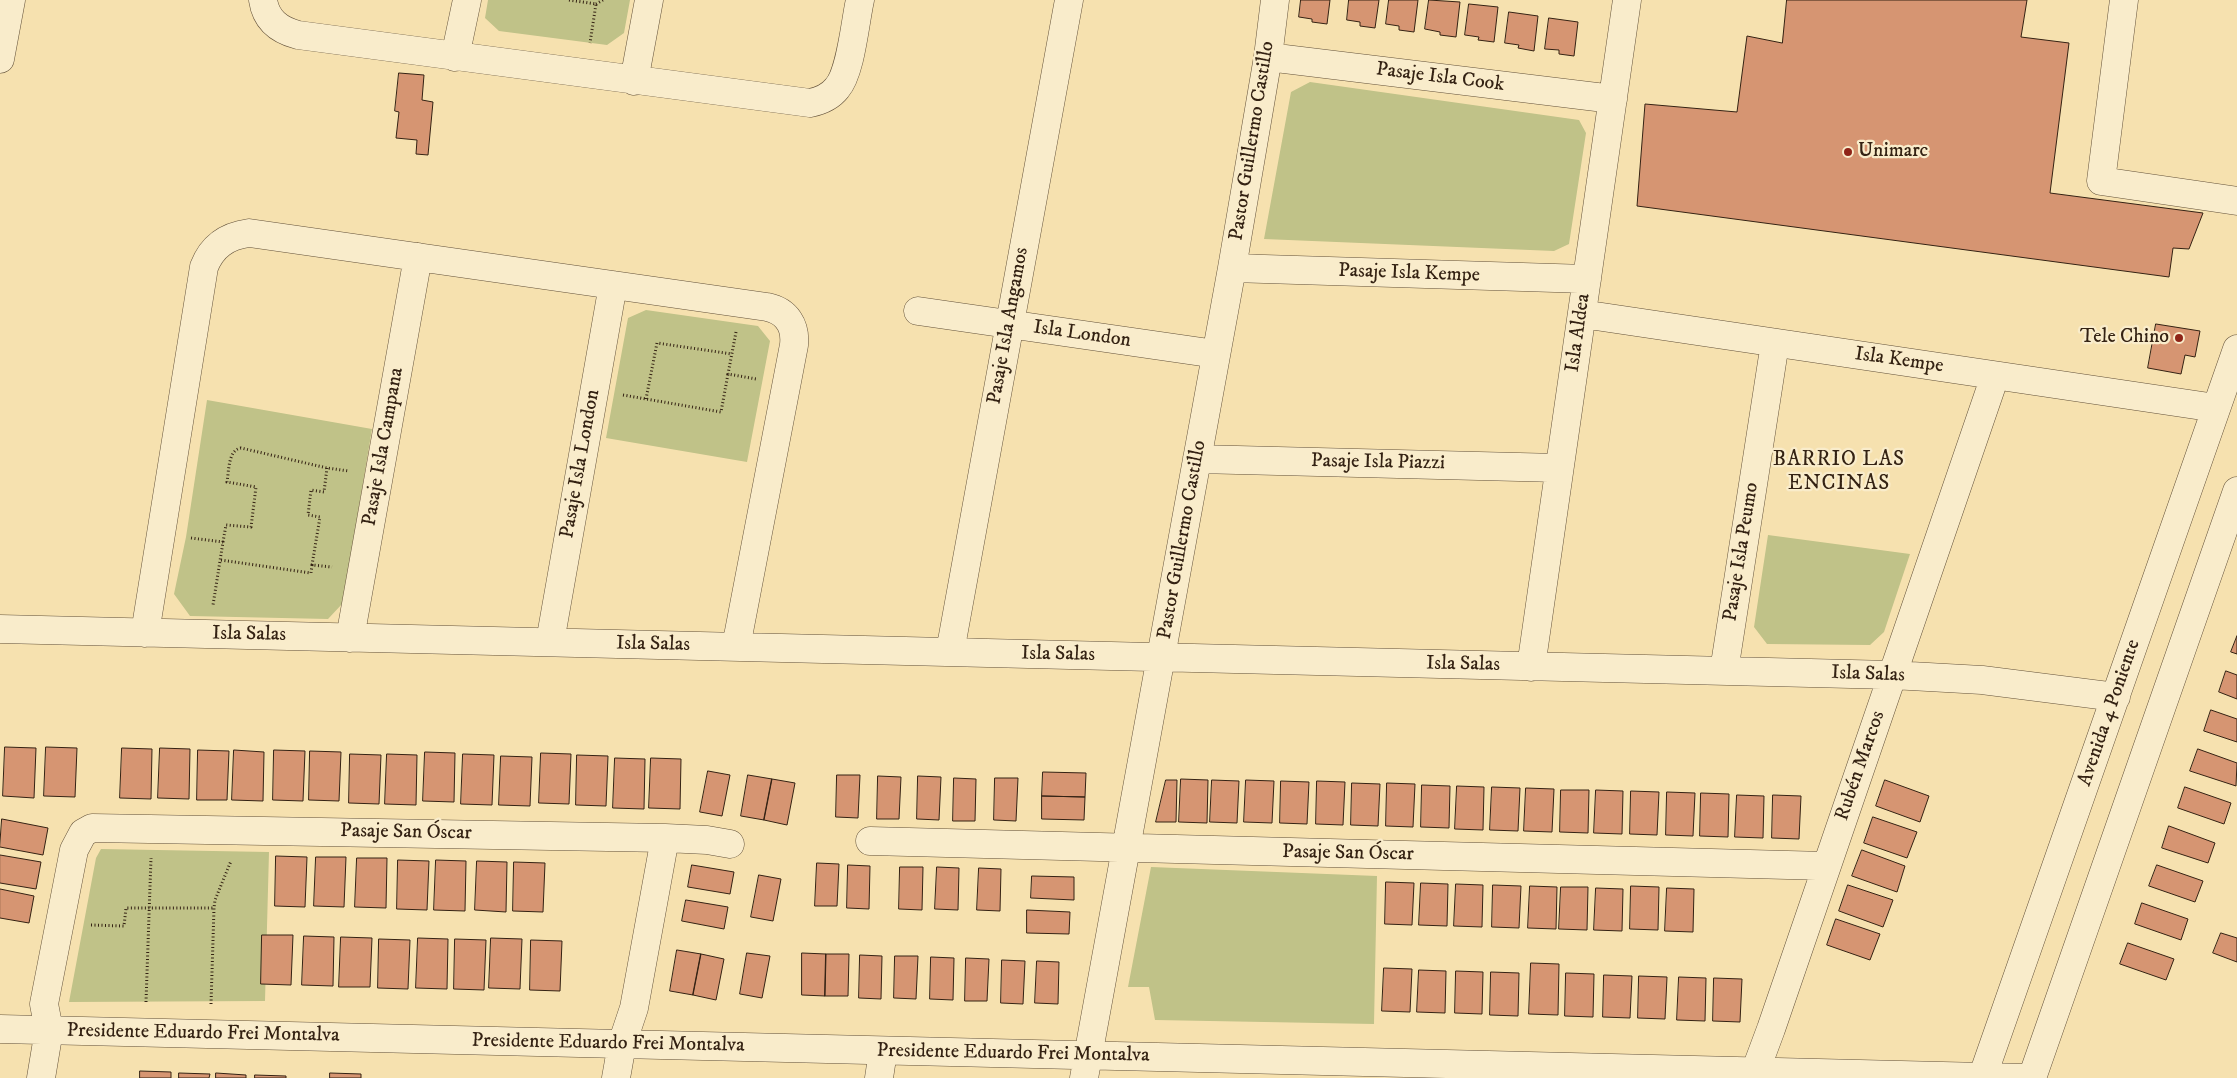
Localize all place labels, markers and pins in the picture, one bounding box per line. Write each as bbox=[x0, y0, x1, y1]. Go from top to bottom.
place label: Unimarc bbox=[1858, 140, 1928, 164]
marker: Unimarc bbox=[1842, 146, 1854, 158]
place label: Tele Chino bbox=[2080, 326, 2169, 350]
marker: Tele Chino bbox=[2173, 332, 2185, 344]

